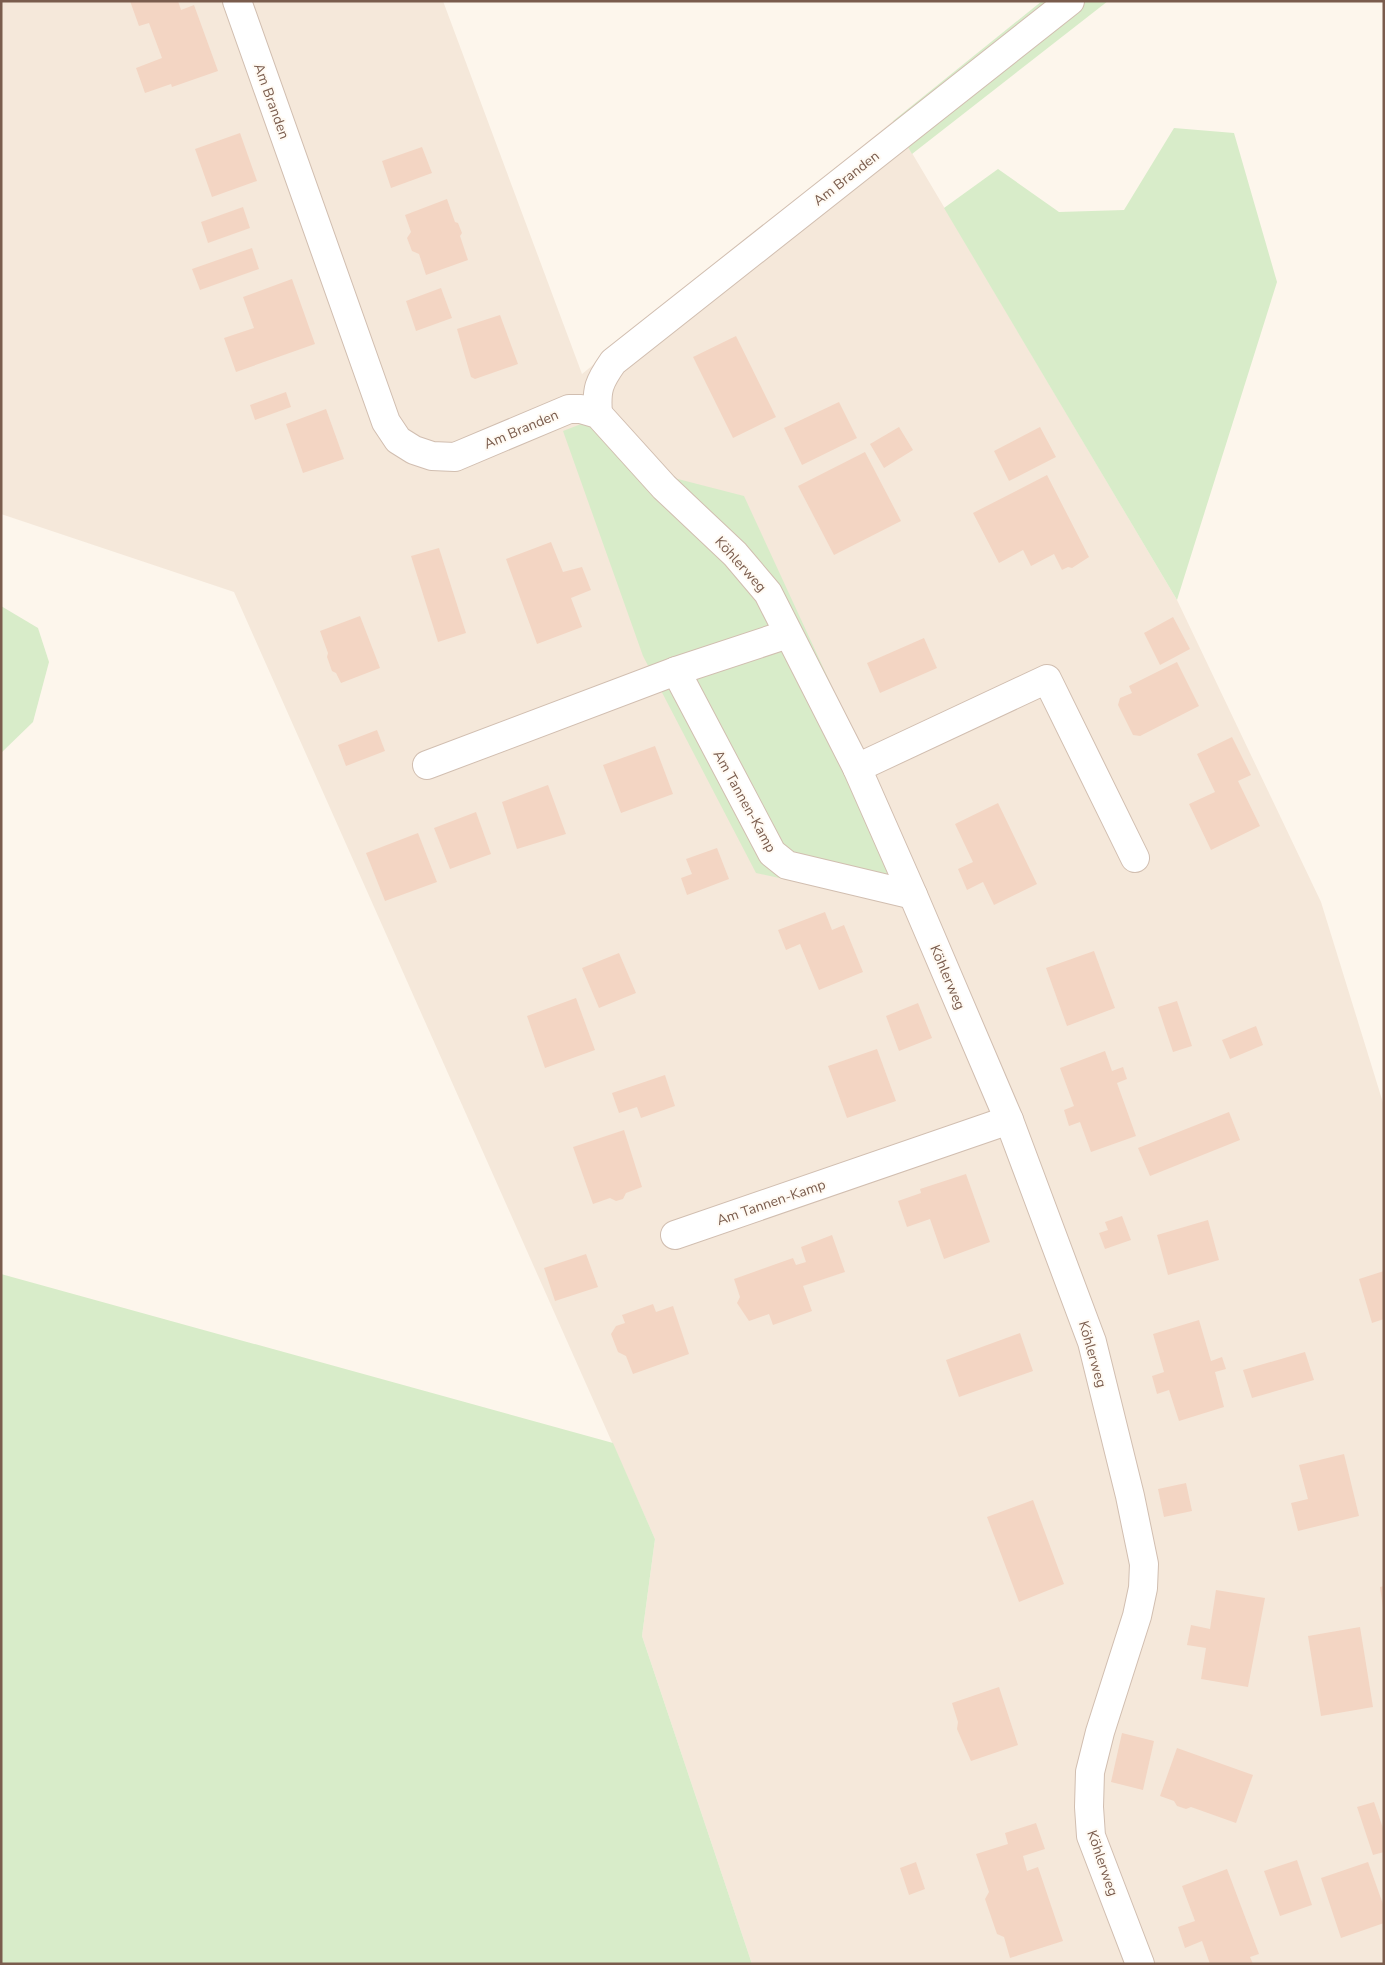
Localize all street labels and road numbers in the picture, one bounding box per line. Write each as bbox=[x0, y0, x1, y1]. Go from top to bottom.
street label: Am Branden bbox=[249, 61, 294, 142]
street label: Am Branden bbox=[809, 147, 883, 210]
street label: Am Branden bbox=[481, 405, 561, 454]
street label: Köhlerweg bbox=[711, 532, 771, 596]
street label: Am Tannen-Kamp bbox=[709, 747, 781, 856]
street label: Köhlerweg bbox=[925, 942, 970, 1012]
street label: Am Tannen-Kamp bbox=[714, 1175, 828, 1230]
street label: Köhlerweg bbox=[1074, 1319, 1111, 1390]
street label: Köhlerweg bbox=[1082, 1828, 1123, 1899]

